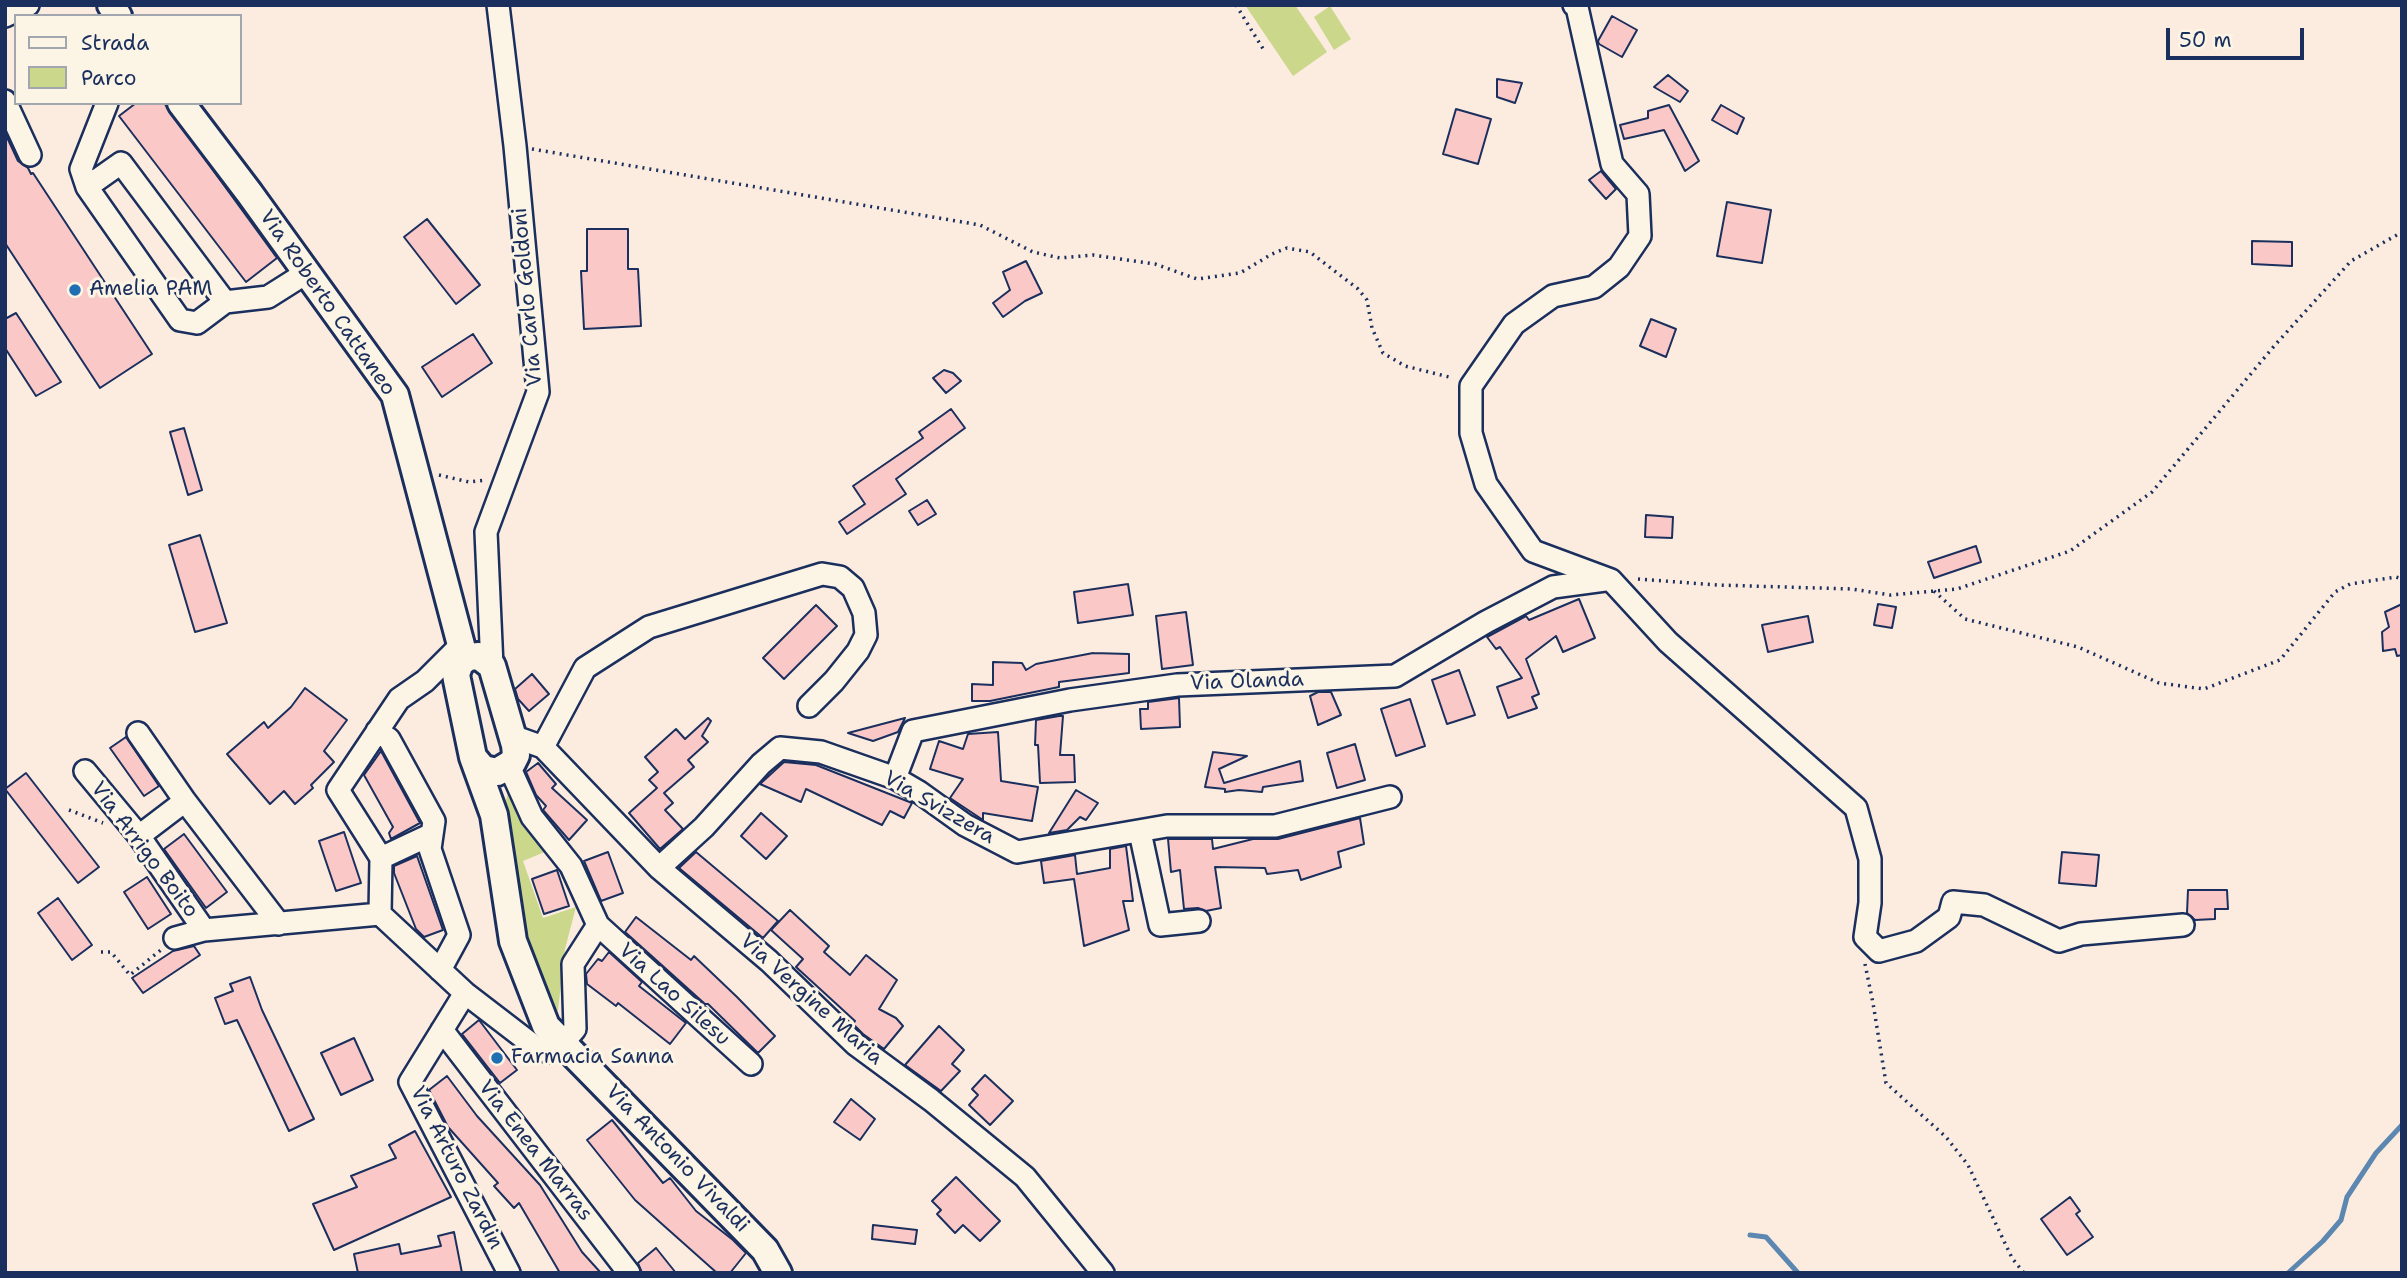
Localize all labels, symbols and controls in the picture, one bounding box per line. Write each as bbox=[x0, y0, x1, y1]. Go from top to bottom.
legend bbox=[14, 14, 242, 105]
scale bar bbox=[2169, 14, 2307, 58]
text: 50 m bbox=[2179, 26, 2232, 54]
text: Strada bbox=[81, 29, 149, 57]
text: Parco bbox=[81, 64, 136, 92]
street label: Via Roberto Cattaneo bbox=[253, 205, 401, 401]
street label: Via Carlo Goldoni bbox=[508, 206, 548, 388]
place label: Amelia PAM bbox=[89, 277, 213, 303]
marker: Amelia PAM bbox=[67, 282, 83, 298]
street label: Via Olanda bbox=[1190, 667, 1304, 697]
street label: Via Svizzera bbox=[879, 766, 999, 850]
street label: Via Arrigo Boito bbox=[85, 777, 203, 923]
street label: Via Vergine Maria bbox=[734, 929, 888, 1071]
street label: Via Lao Silesu bbox=[613, 938, 735, 1052]
place label: Farmacia Sanna bbox=[511, 1045, 674, 1071]
marker: Farmacia Sanna bbox=[489, 1050, 505, 1066]
street label: Via Enea Marras bbox=[472, 1076, 598, 1226]
street label: Via Antonio Vivaldi bbox=[600, 1080, 754, 1238]
street label: Via Arturo Zardin bbox=[404, 1082, 508, 1254]

